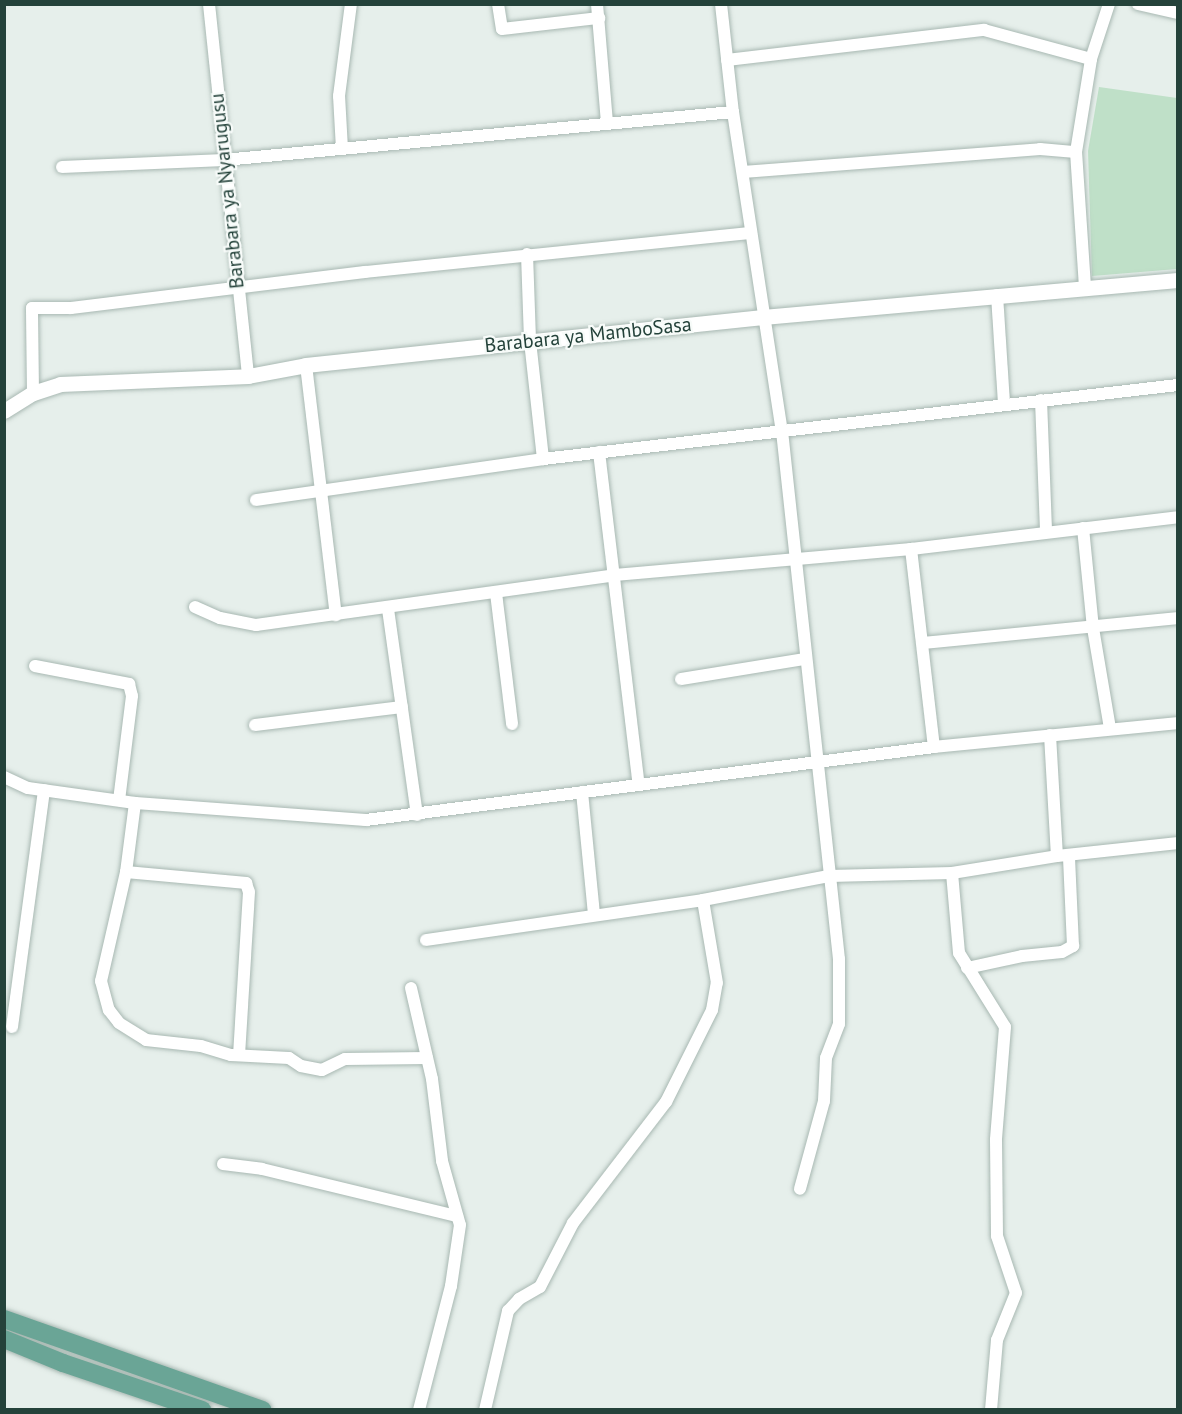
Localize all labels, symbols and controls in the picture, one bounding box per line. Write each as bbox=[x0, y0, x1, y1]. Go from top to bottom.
street label: Barabara ya Nyarugusu bbox=[205, 92, 249, 290]
street label: Barabara ya MamboSasa bbox=[483, 312, 693, 358]

